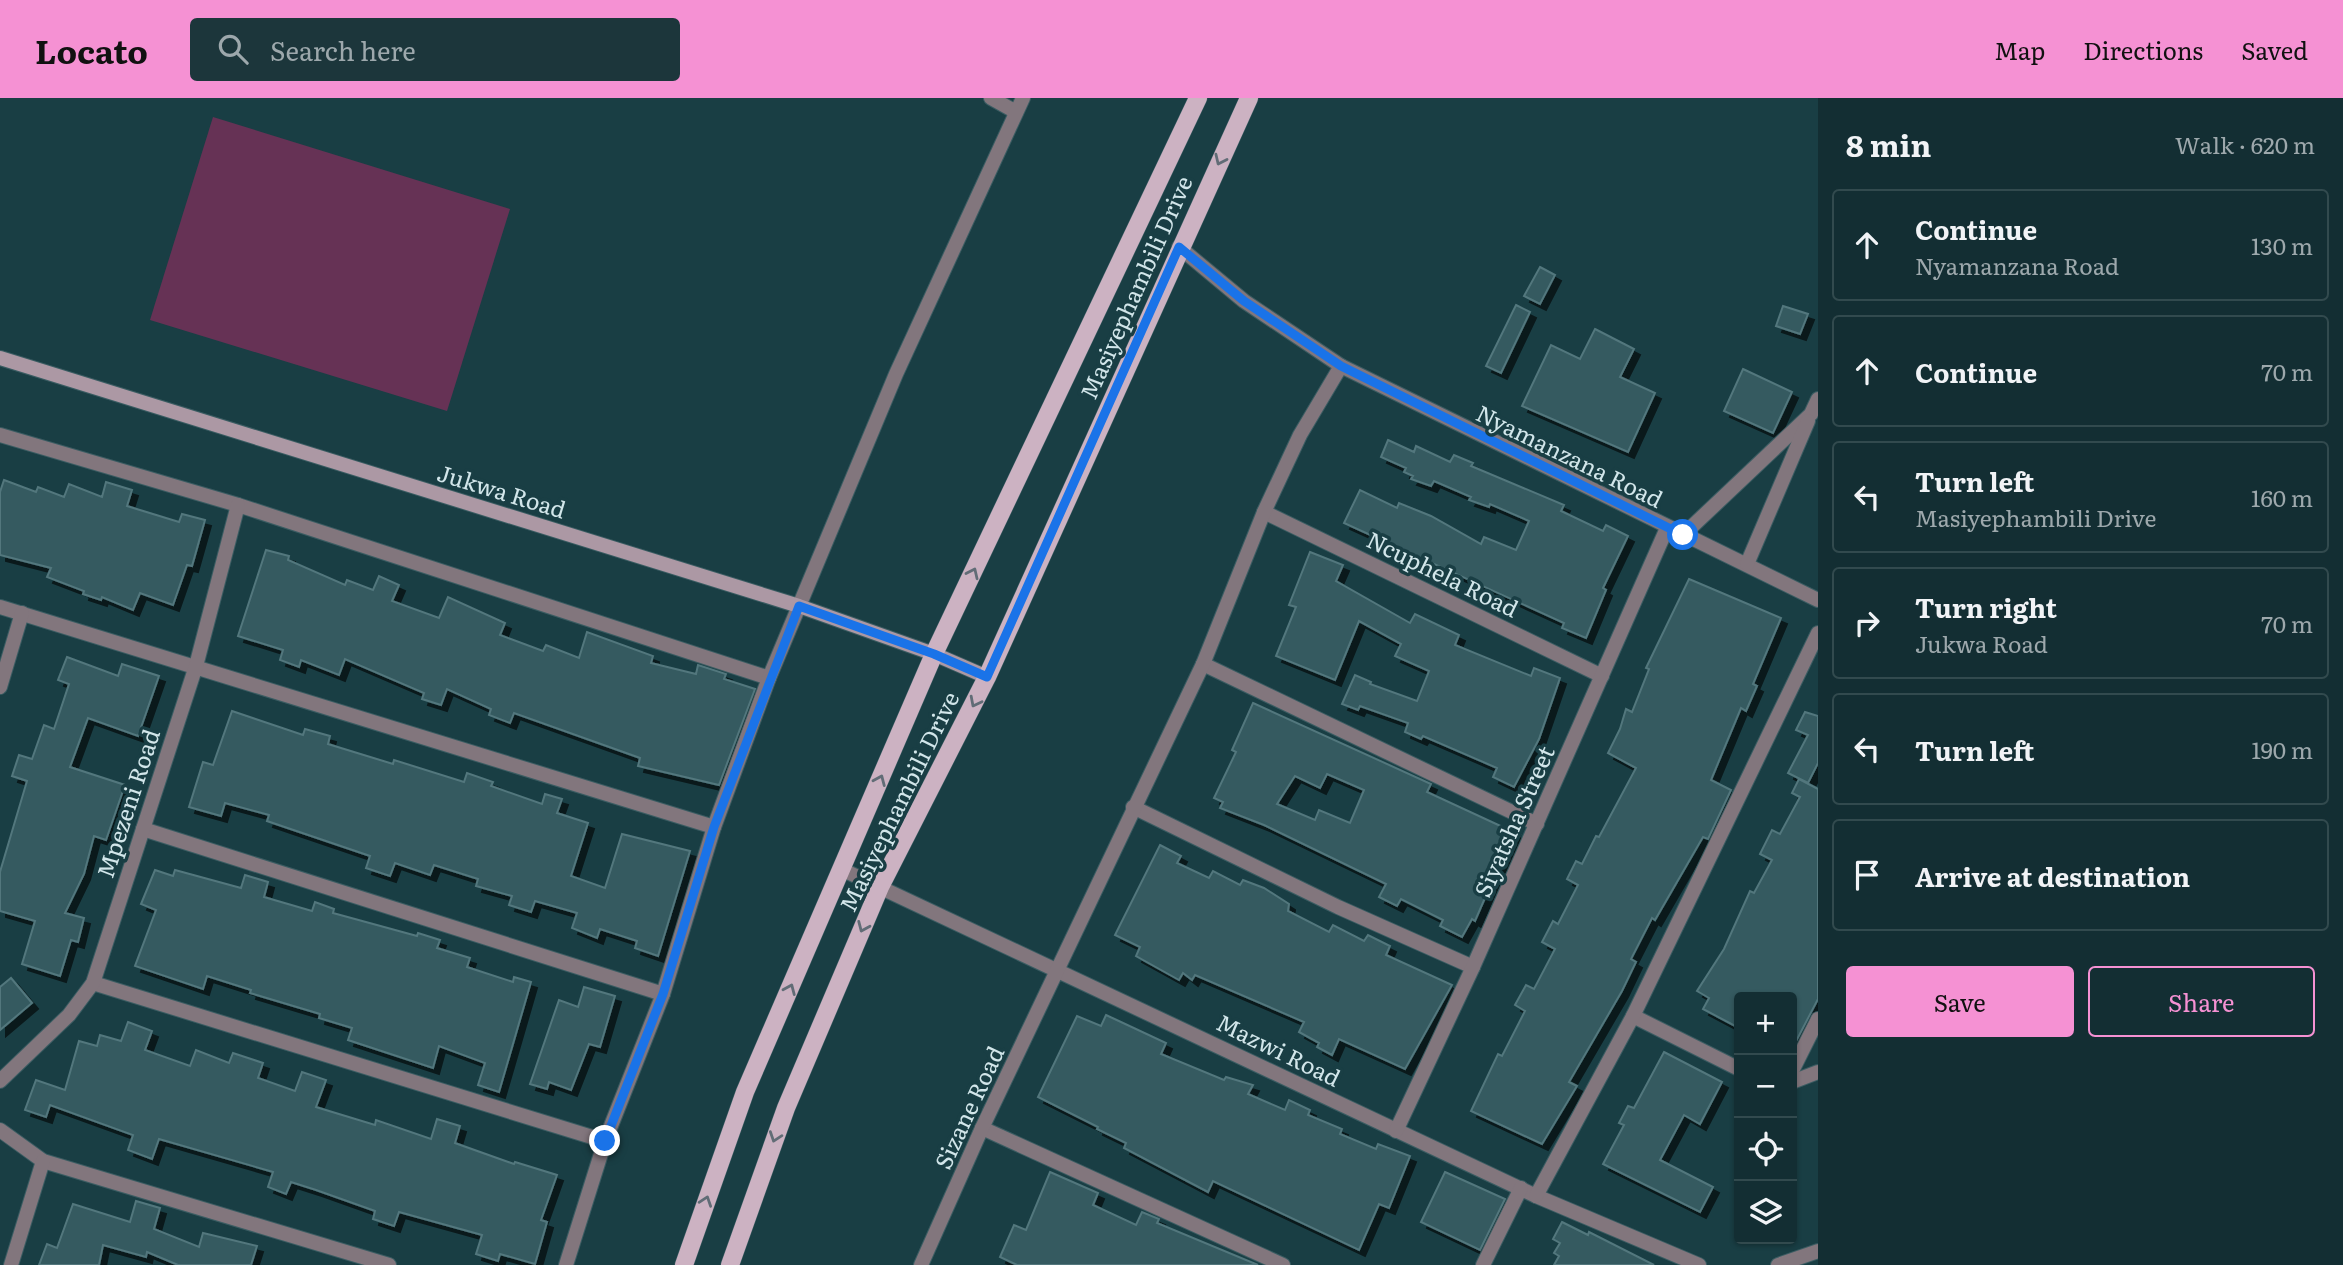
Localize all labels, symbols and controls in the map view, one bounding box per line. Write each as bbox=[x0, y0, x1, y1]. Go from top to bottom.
search box bbox=[190, 18, 680, 81]
text: Locato bbox=[35, 25, 148, 74]
icon: search bbox=[214, 30, 252, 68]
text: Search here bbox=[270, 30, 416, 69]
text: Map bbox=[1994, 32, 2045, 67]
text: Directions bbox=[2083, 32, 2203, 67]
text: Saved bbox=[2241, 32, 2308, 67]
text: 8 min bbox=[1846, 122, 1931, 166]
text: Walk · 620 m bbox=[2175, 127, 2315, 161]
one-way arrow bbox=[1215, 153, 1229, 165]
street label: Masiyephambili Drive bbox=[1070, 170, 1200, 404]
text: Continue bbox=[1915, 209, 2037, 248]
icon: ahead bbox=[1848, 226, 1886, 264]
text: 130 m bbox=[2251, 228, 2313, 262]
text: Nyamanzana Road bbox=[1915, 248, 2119, 282]
icon: ahead bbox=[1848, 352, 1886, 390]
text: Continue bbox=[1915, 352, 2037, 391]
text: 70 m bbox=[2261, 354, 2313, 388]
street label: Nyamanzana Road bbox=[1471, 395, 1669, 515]
street label: Jukwa Road bbox=[434, 454, 570, 526]
text: Turn left bbox=[1915, 461, 2034, 500]
icon: left bbox=[1848, 478, 1886, 516]
text: 160 m bbox=[2251, 480, 2313, 514]
text: Masiyephambili Drive bbox=[1915, 500, 2156, 534]
route start bbox=[1667, 519, 1698, 550]
street label: Ncuphela Road bbox=[1361, 522, 1525, 624]
one-way arrow bbox=[965, 568, 979, 580]
text: Turn right bbox=[1915, 587, 2057, 626]
icon: right bbox=[1848, 604, 1886, 642]
text: 70 m bbox=[2261, 606, 2313, 640]
text: Jukwa Road bbox=[1915, 626, 2048, 660]
street label: Masiyephambili Drive bbox=[830, 685, 966, 917]
one-way arrow bbox=[969, 694, 983, 707]
street label: Mpezeni Road bbox=[87, 724, 167, 882]
icon: left bbox=[1848, 730, 1886, 768]
text: Turn left bbox=[1915, 730, 2034, 769]
text: 190 m bbox=[2251, 732, 2313, 766]
street label: Siyatsha Street bbox=[1464, 739, 1562, 902]
one-way arrow bbox=[871, 775, 885, 787]
icon: arrive bbox=[1848, 856, 1886, 894]
text: Arrive at destination bbox=[1915, 856, 2190, 895]
one-way arrow bbox=[857, 920, 871, 933]
button: Save bbox=[1846, 966, 2074, 1037]
button: Share bbox=[2088, 966, 2315, 1037]
one-way arrow bbox=[781, 984, 795, 996]
map controls bbox=[1734, 992, 1797, 1244]
button: + bbox=[1734, 992, 1797, 1055]
street label: Mazwi Road bbox=[1211, 1004, 1347, 1094]
street label: Sizane Road bbox=[925, 1040, 1011, 1174]
button: − bbox=[1734, 1055, 1797, 1118]
button: locate bbox=[1734, 1118, 1797, 1181]
route end bbox=[589, 1125, 620, 1156]
one-way arrow bbox=[769, 1131, 783, 1143]
button: layers bbox=[1734, 1181, 1797, 1244]
one-way arrow bbox=[698, 1195, 712, 1207]

